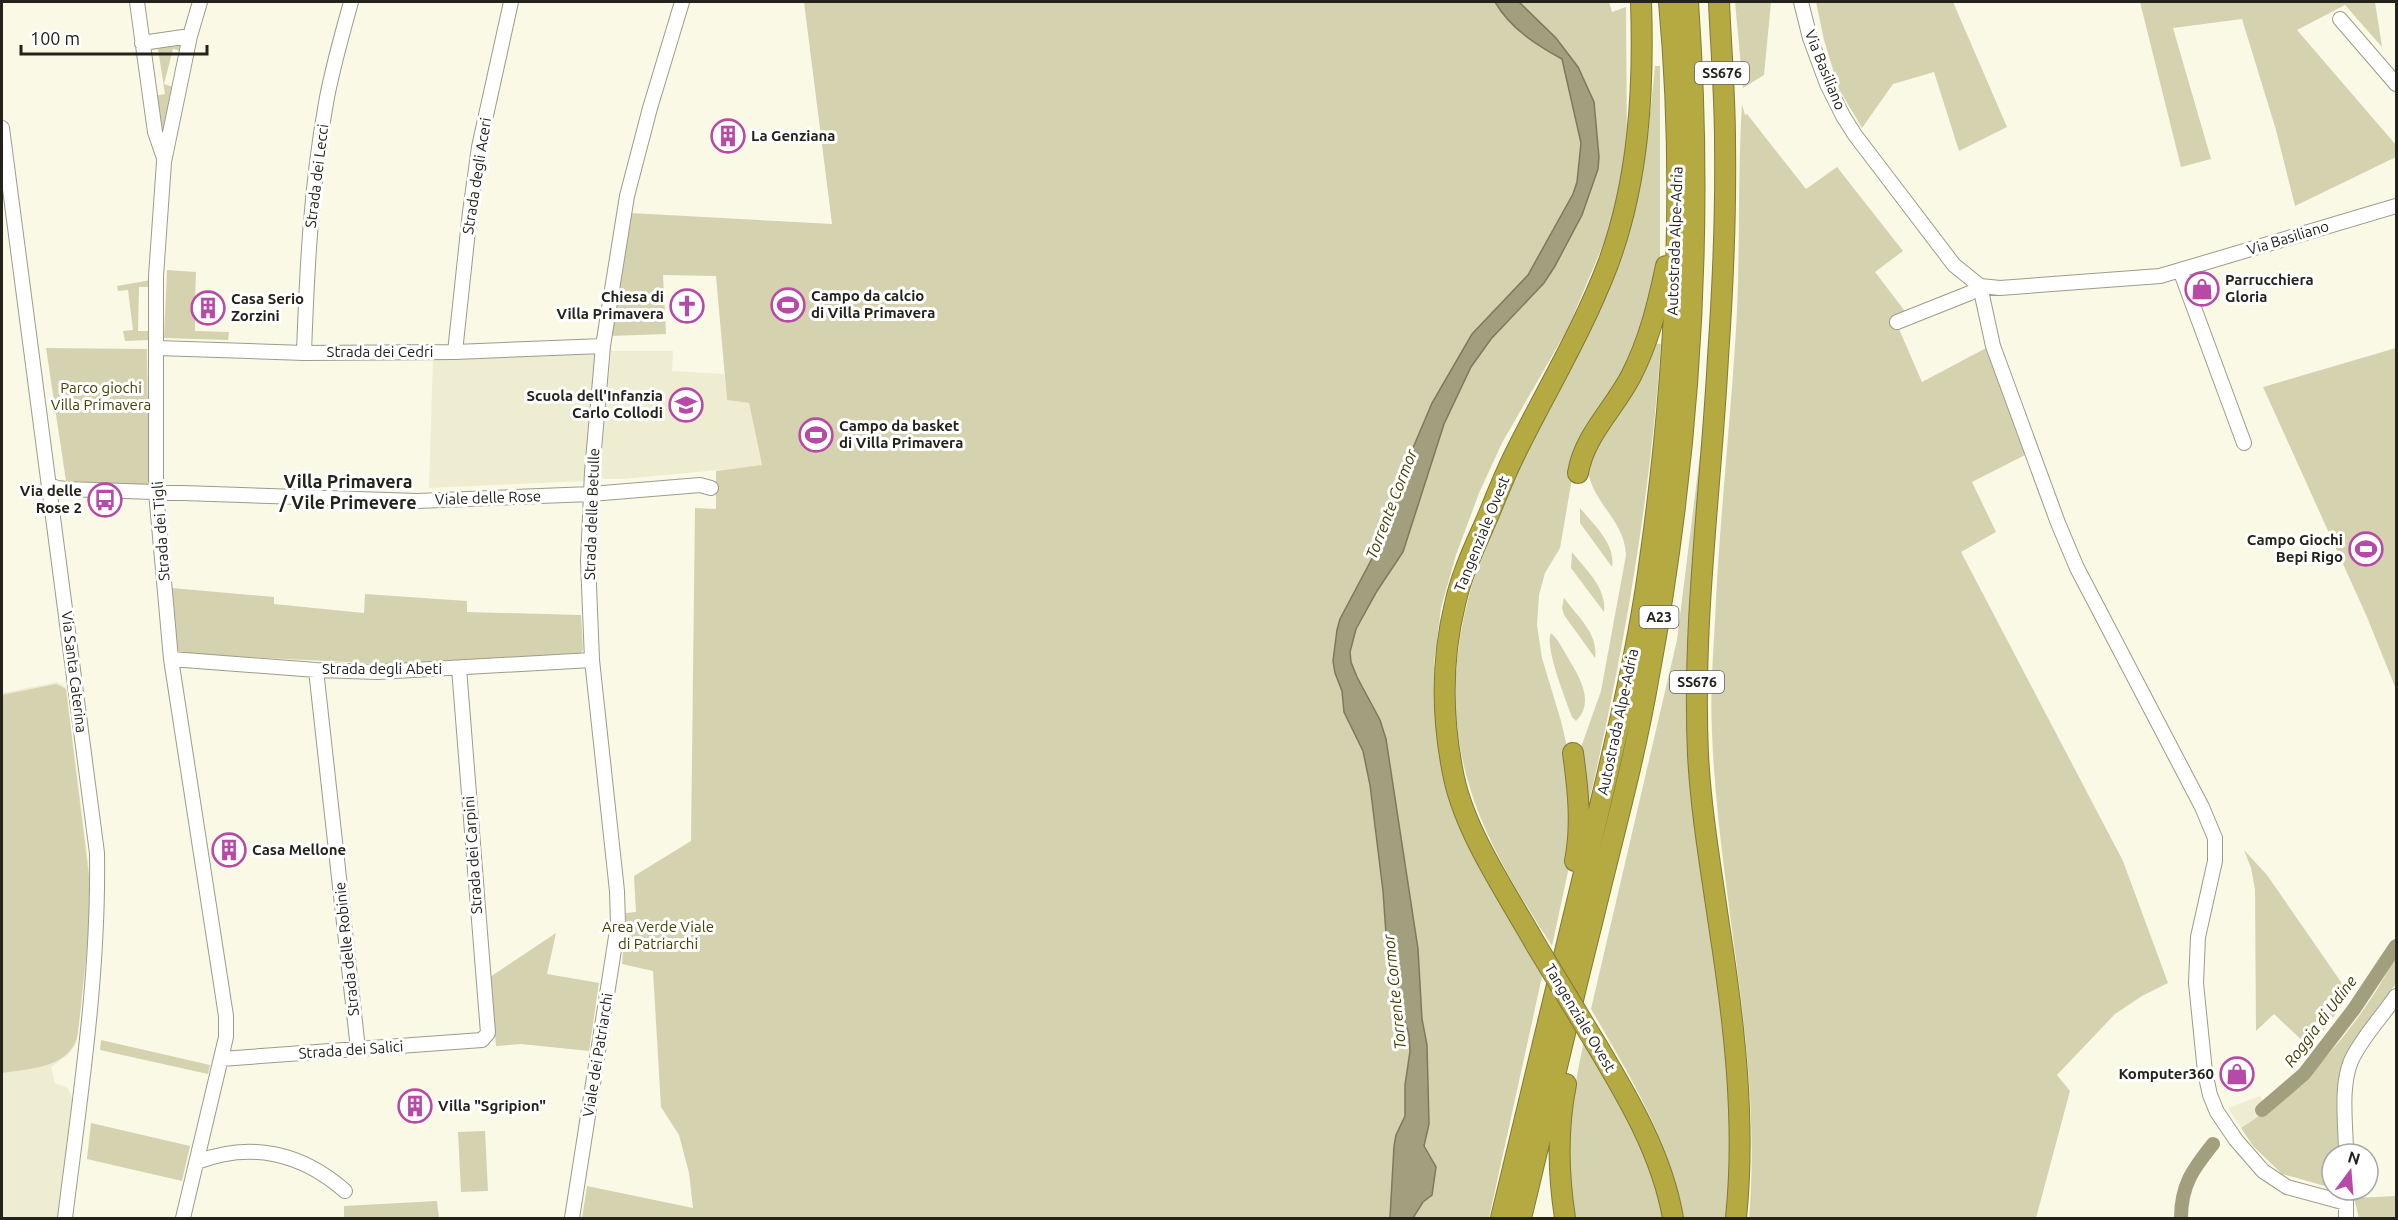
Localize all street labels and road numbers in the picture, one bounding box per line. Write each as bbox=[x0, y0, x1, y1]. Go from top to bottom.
street label: Via Basiliano bbox=[1802, 27, 1849, 112]
road number: SS676 bbox=[1695, 62, 1749, 84]
street label: Strada degli Aceri bbox=[459, 116, 494, 236]
street label: Strada dei Lecci bbox=[302, 123, 331, 229]
street label: Autostrada Alpe-Adria bbox=[1663, 166, 1686, 316]
street label: Via Basiliano bbox=[2245, 217, 2331, 258]
street label: Strada dei Cedri bbox=[327, 343, 433, 360]
street label: Strada delle Betulle bbox=[581, 448, 602, 580]
street label: Tangenziale Ovest bbox=[1451, 474, 1512, 594]
street label: Strada dei Tigli bbox=[149, 481, 172, 581]
street label: Viale delle Rose bbox=[434, 487, 542, 508]
road number: A23 bbox=[1640, 606, 1678, 628]
street label: Via Santa Caterina bbox=[59, 610, 90, 734]
street label: Autostrada Alpe-Adria bbox=[1594, 647, 1641, 797]
street label: Strada degli Abeti bbox=[322, 660, 442, 677]
road number: SS676 bbox=[1670, 671, 1724, 693]
street label: Strada dei Carpini bbox=[460, 795, 485, 915]
street label: Strada delle Robinie bbox=[331, 881, 362, 1017]
street label: Tangenziale Ovest bbox=[1541, 961, 1619, 1075]
street label: Viale dei Patriarchi bbox=[579, 992, 616, 1118]
street label: Strada dei Salici bbox=[298, 1037, 404, 1062]

